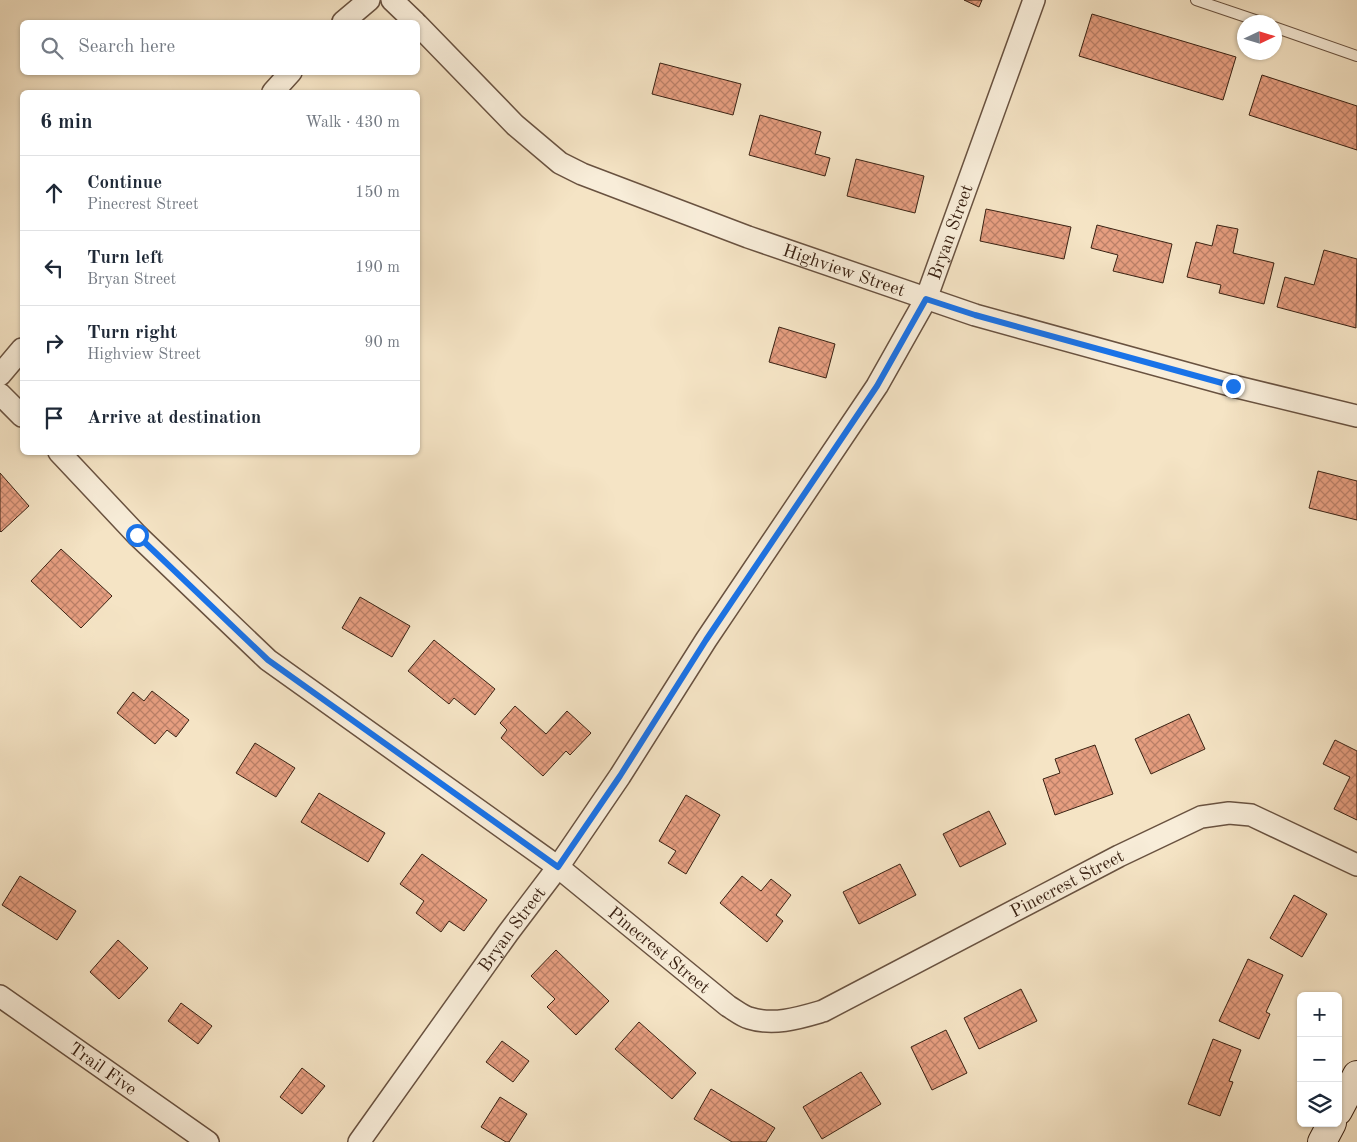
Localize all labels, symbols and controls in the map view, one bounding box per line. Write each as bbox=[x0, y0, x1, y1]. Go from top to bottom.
north arrow bbox=[1237, 15, 1282, 60]
search box bbox=[20, 20, 420, 75]
icon: search bbox=[38, 34, 66, 62]
text: Search here bbox=[78, 38, 175, 57]
text: 6 min bbox=[40, 112, 93, 133]
text: Walk · 430 m bbox=[305, 115, 400, 131]
text: Continue bbox=[87, 174, 162, 193]
icon: ahead bbox=[40, 179, 68, 207]
street label: Bryan Street bbox=[926, 182, 977, 282]
text: 150 m bbox=[355, 185, 400, 201]
text: Pinecrest Street bbox=[87, 197, 199, 213]
street label: Highview Street bbox=[780, 242, 907, 300]
text: Turn left bbox=[87, 249, 164, 268]
icon: left bbox=[40, 254, 68, 282]
text: 190 m bbox=[355, 260, 400, 276]
text: Bryan Street bbox=[87, 272, 176, 288]
text: Turn right bbox=[87, 324, 177, 343]
icon: right bbox=[40, 329, 68, 357]
text: 90 m bbox=[364, 335, 400, 351]
text: Highview Street bbox=[87, 347, 201, 363]
route end bbox=[1222, 375, 1245, 398]
icon: arrive bbox=[40, 404, 68, 432]
text: Arrive at destination bbox=[87, 409, 261, 428]
route start bbox=[126, 524, 149, 547]
street label: Pinecrest Street bbox=[1008, 847, 1127, 921]
street label: Bryan Street bbox=[475, 884, 549, 975]
street label: Pinecrest Street bbox=[604, 904, 713, 997]
map controls bbox=[1297, 992, 1342, 1127]
button: + bbox=[1297, 992, 1342, 1037]
button: − bbox=[1297, 1037, 1342, 1082]
street label: Trail Five bbox=[65, 1039, 140, 1099]
button: layers bbox=[1297, 1082, 1342, 1127]

